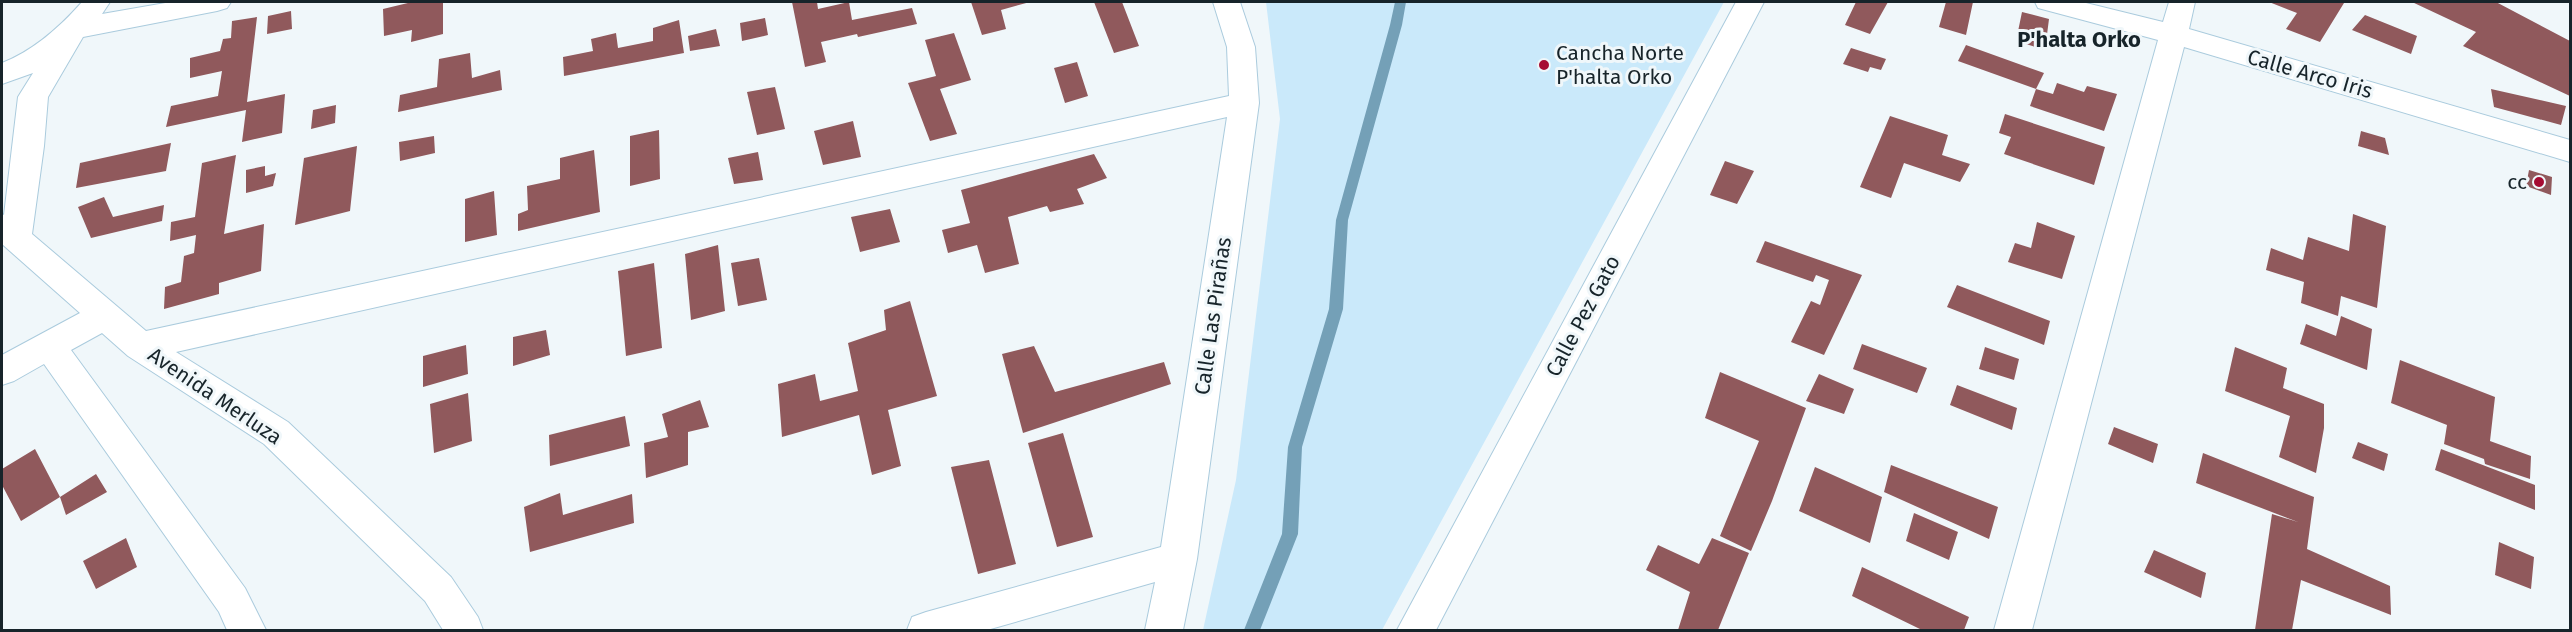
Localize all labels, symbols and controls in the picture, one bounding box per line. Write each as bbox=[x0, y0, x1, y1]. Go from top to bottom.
district label: P'halta Orko bbox=[2017, 26, 2141, 53]
place label: Cancha Norte P'halta Orko bbox=[1556, 40, 1684, 90]
street label: Calle Arco Iris bbox=[2244, 44, 2376, 104]
marker: Cancha Norte P'halta Orko bbox=[1537, 58, 1551, 72]
place label: cc bbox=[2507, 169, 2527, 195]
marker: cc bbox=[2532, 175, 2546, 189]
street label: Calle Las Pirañas bbox=[1189, 235, 1237, 397]
street label: Calle Pez Gato bbox=[1540, 251, 1626, 381]
street label: Avenida Merluza bbox=[143, 342, 287, 450]

